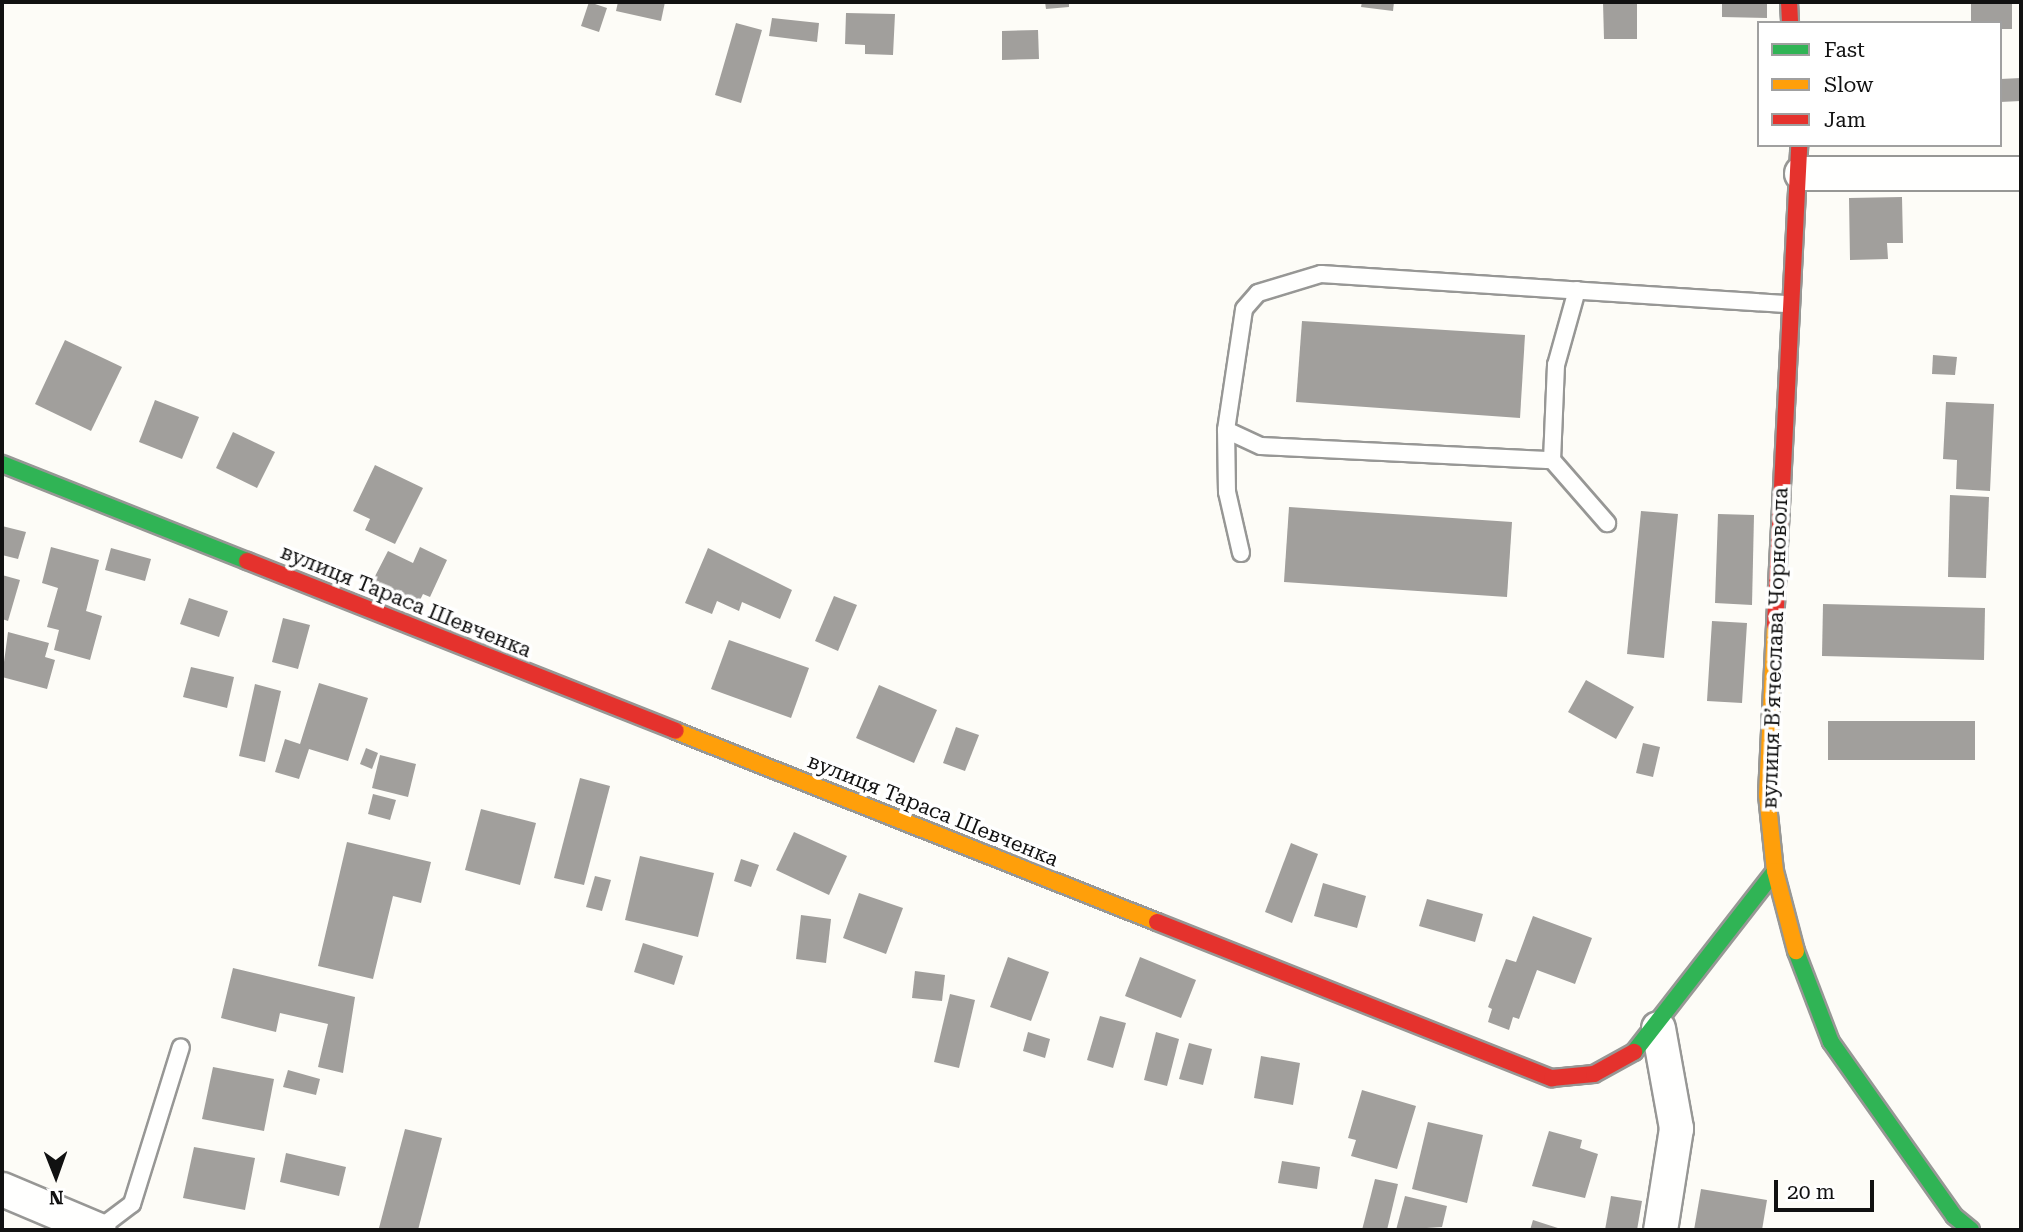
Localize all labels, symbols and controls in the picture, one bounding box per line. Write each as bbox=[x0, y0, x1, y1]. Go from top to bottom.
legend bbox=[1757, 21, 2002, 147]
text: Fast bbox=[1824, 38, 1865, 62]
text: Slow bbox=[1824, 73, 1873, 97]
text: Jam bbox=[1824, 108, 1866, 132]
street label: вулиця Вʼячеслава Чорновола bbox=[1757, 487, 1793, 809]
street label: вулиця Тараса Шевченка bbox=[277, 539, 535, 663]
street label: вулиця Тараса Шевченка bbox=[804, 748, 1062, 872]
north arrow bbox=[21, 1141, 91, 1211]
scale bar bbox=[1778, 1166, 1878, 1210]
text: 20 m bbox=[1787, 1180, 1835, 1204]
text: N bbox=[49, 1186, 64, 1209]

